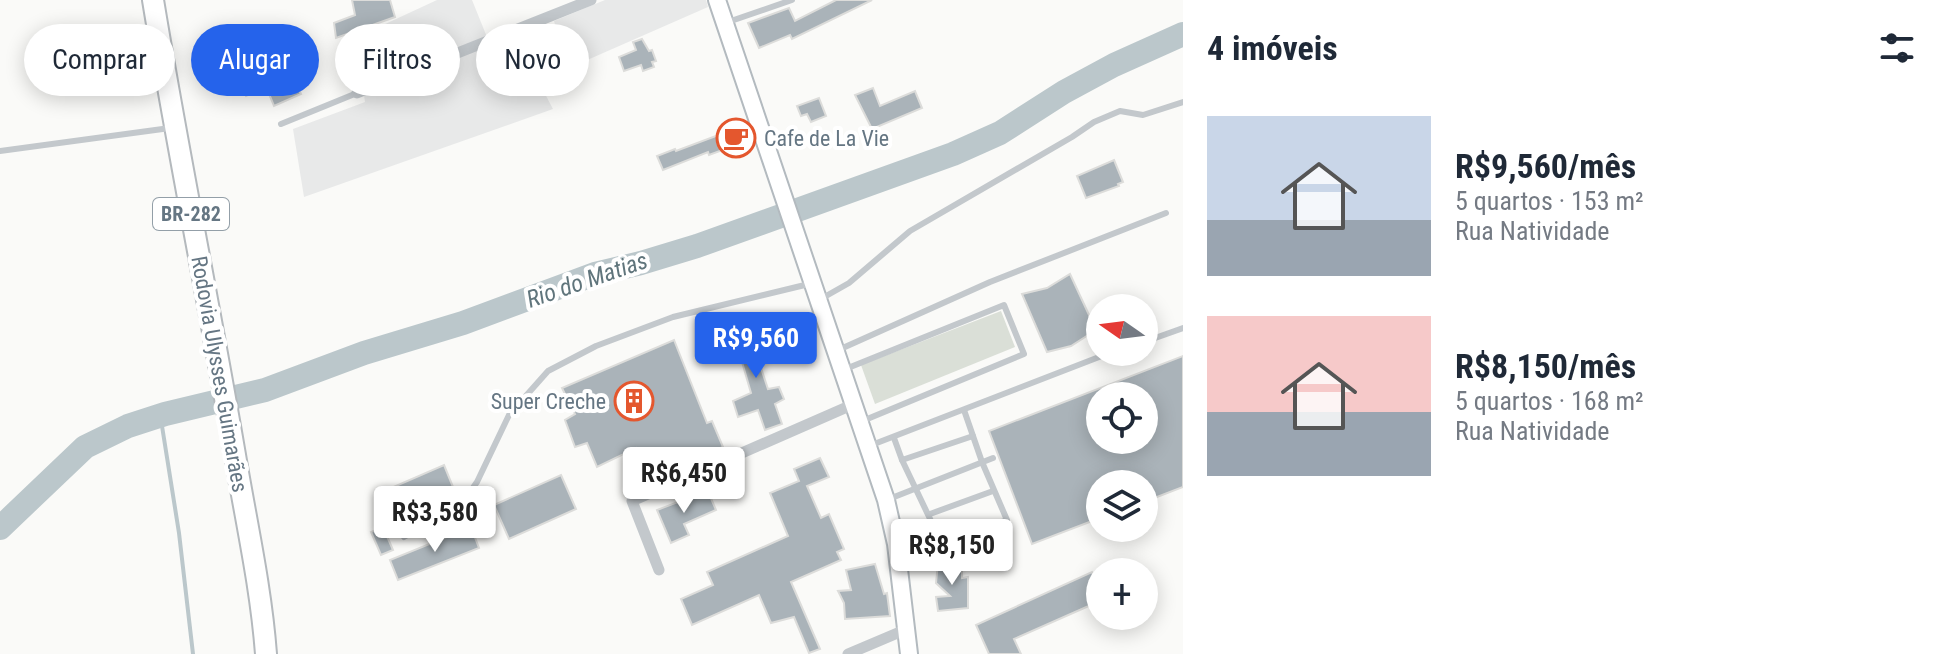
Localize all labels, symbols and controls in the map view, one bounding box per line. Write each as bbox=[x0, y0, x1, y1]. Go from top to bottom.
chip: Comprar bbox=[24, 24, 175, 96]
chip: Alugar bbox=[191, 24, 319, 96]
chip: Filtros bbox=[335, 24, 460, 96]
chip: Novo bbox=[476, 24, 589, 96]
icon: filters bbox=[1875, 26, 1919, 70]
text: 4 imóveis bbox=[1207, 28, 1338, 68]
cafe icon: Cafe de La Vie bbox=[715, 117, 757, 159]
place label: Cafe de La Vie bbox=[764, 126, 889, 151]
text: R$9,560/mês bbox=[1455, 146, 1636, 186]
icon: home bbox=[1271, 148, 1367, 244]
text: 5 quartos · 153 m² bbox=[1455, 186, 1644, 216]
road number: BR-282 bbox=[153, 198, 229, 230]
text: Rua Natividade bbox=[1455, 216, 1610, 246]
water label: Rio do Matias bbox=[523, 246, 651, 314]
street label: Rodovia Ulysses Guimarães bbox=[186, 254, 253, 494]
north arrow bbox=[1086, 294, 1158, 366]
map controls bbox=[1086, 294, 1158, 630]
pin: R$9,560 bbox=[682, 312, 830, 380]
text: R$9,560 bbox=[713, 323, 799, 353]
text: R$8,150/mês bbox=[1455, 346, 1636, 386]
icon: home bbox=[1271, 348, 1367, 444]
building icon: Super Creche bbox=[613, 380, 655, 422]
button: locate bbox=[1086, 382, 1158, 454]
text: 5 quartos · 168 m² bbox=[1455, 386, 1644, 416]
place label: Super Creche bbox=[491, 389, 606, 414]
text: Rua Natividade bbox=[1455, 416, 1610, 446]
pin: R$6,450 bbox=[610, 447, 758, 515]
text: R$6,450 bbox=[641, 458, 727, 488]
button: layers bbox=[1086, 470, 1158, 542]
pin: R$3,580 bbox=[361, 486, 509, 554]
text: R$3,580 bbox=[392, 497, 478, 527]
pin: R$8,150 bbox=[878, 519, 1026, 587]
text: R$8,150 bbox=[909, 530, 995, 560]
button: + bbox=[1086, 558, 1158, 630]

